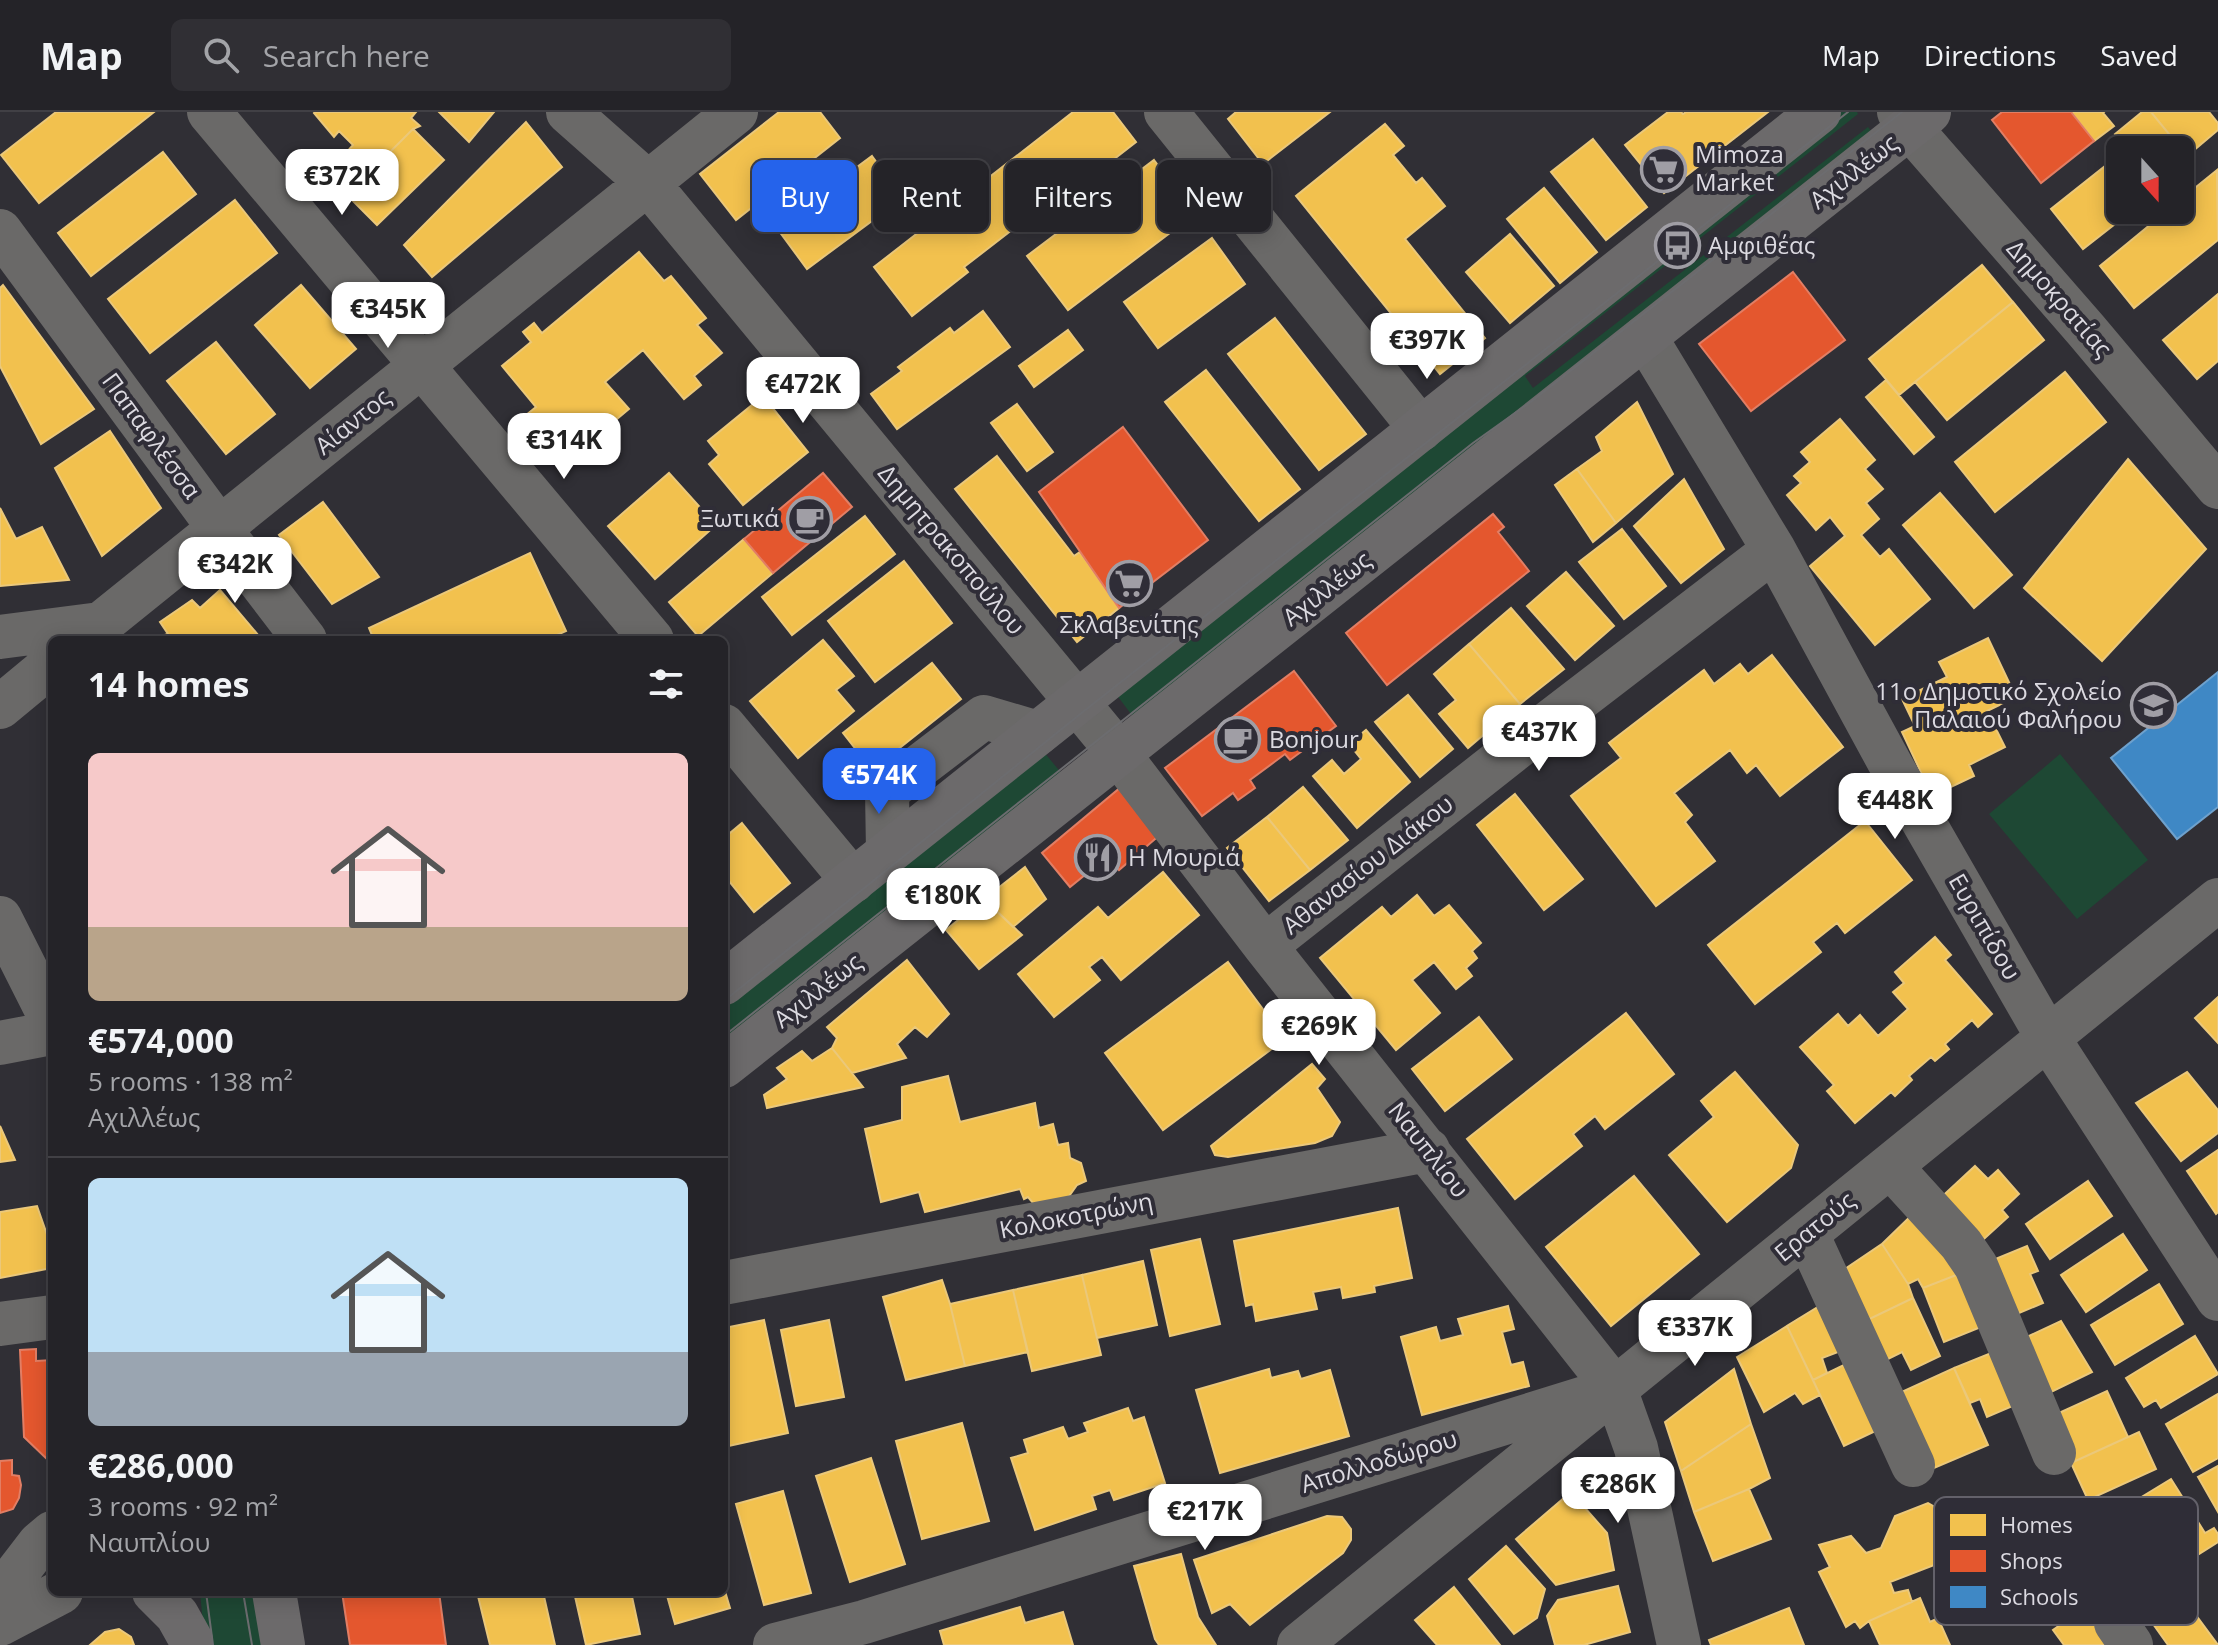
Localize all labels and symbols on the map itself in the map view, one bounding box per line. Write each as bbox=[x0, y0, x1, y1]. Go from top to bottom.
street label: Αχιλλέως bbox=[1802, 126, 1904, 216]
north arrow bbox=[2106, 136, 2194, 224]
place label: Mimoza Market bbox=[1695, 137, 1784, 198]
supermarket icon: Mimoza Market bbox=[1640, 145, 1688, 193]
pin: €372K bbox=[286, 149, 398, 217]
bus stop icon: Αμφιθέας bbox=[1653, 222, 1701, 270]
place label: Αμφιθέας bbox=[1708, 228, 1815, 261]
street label: Δημοκρατίας bbox=[2000, 232, 2120, 364]
pin: €345K bbox=[332, 282, 444, 350]
pin: €397K bbox=[1371, 313, 1483, 381]
pin: €472K bbox=[747, 357, 859, 425]
street label: Παπαφλέσσα bbox=[95, 366, 209, 505]
street label: Αίαντος bbox=[307, 380, 397, 461]
pin: €314K bbox=[508, 413, 620, 481]
street label: Δημητρακοπούλου bbox=[871, 457, 1033, 641]
cafe icon: Ξωτικά bbox=[786, 495, 834, 543]
place label: Ξωτικά bbox=[700, 501, 779, 534]
pin: €342K bbox=[179, 537, 291, 605]
street label: Αχιλλέως bbox=[1275, 543, 1377, 633]
supermarket icon: Σκλαβενίτης bbox=[1105, 559, 1153, 607]
place label: Σκλαβενίτης bbox=[1060, 607, 1199, 640]
place label: 11ο Δημοτικό Σχολείο Παλαιού Φαλήρου bbox=[1875, 674, 2122, 735]
school or university icon: 11ο Δημοτικό Σχολείο Παλαιού Φαλήρου bbox=[2129, 682, 2177, 730]
pin: €437K bbox=[1483, 705, 1595, 773]
cafe icon: Bonjour bbox=[1214, 716, 1262, 764]
place label: Bonjour bbox=[1269, 722, 1359, 755]
pin: €574K bbox=[823, 748, 935, 816]
pin: €448K bbox=[1839, 773, 1951, 841]
street label: Αθανασίου Διάκου bbox=[1275, 787, 1459, 941]
restaurant icon: Η Μουριά bbox=[1073, 834, 1121, 882]
place label: Η Μουριά bbox=[1128, 840, 1240, 873]
street label: Ευριπίδου bbox=[1942, 867, 2029, 986]
pin: €180K bbox=[887, 868, 999, 936]
street label: Αχιλλέως bbox=[766, 945, 868, 1035]
pin: €269K bbox=[1263, 999, 1375, 1067]
street label: Ναυπλίου bbox=[1381, 1094, 1477, 1204]
street label: Κολοκοτρώνη bbox=[996, 1183, 1155, 1246]
street label: Ερατούς bbox=[1767, 1183, 1861, 1268]
pin: €337K bbox=[1639, 1300, 1751, 1368]
street label: Απολλοδώρου bbox=[1296, 1421, 1461, 1500]
pin: €286K bbox=[1562, 1457, 1674, 1525]
pin: €217K bbox=[1149, 1484, 1261, 1552]
legend bbox=[1934, 1497, 2198, 1625]
text: Homes bbox=[2000, 1509, 2073, 1539]
text: Shops bbox=[2000, 1545, 2063, 1575]
text: Schools bbox=[2000, 1581, 2079, 1611]

